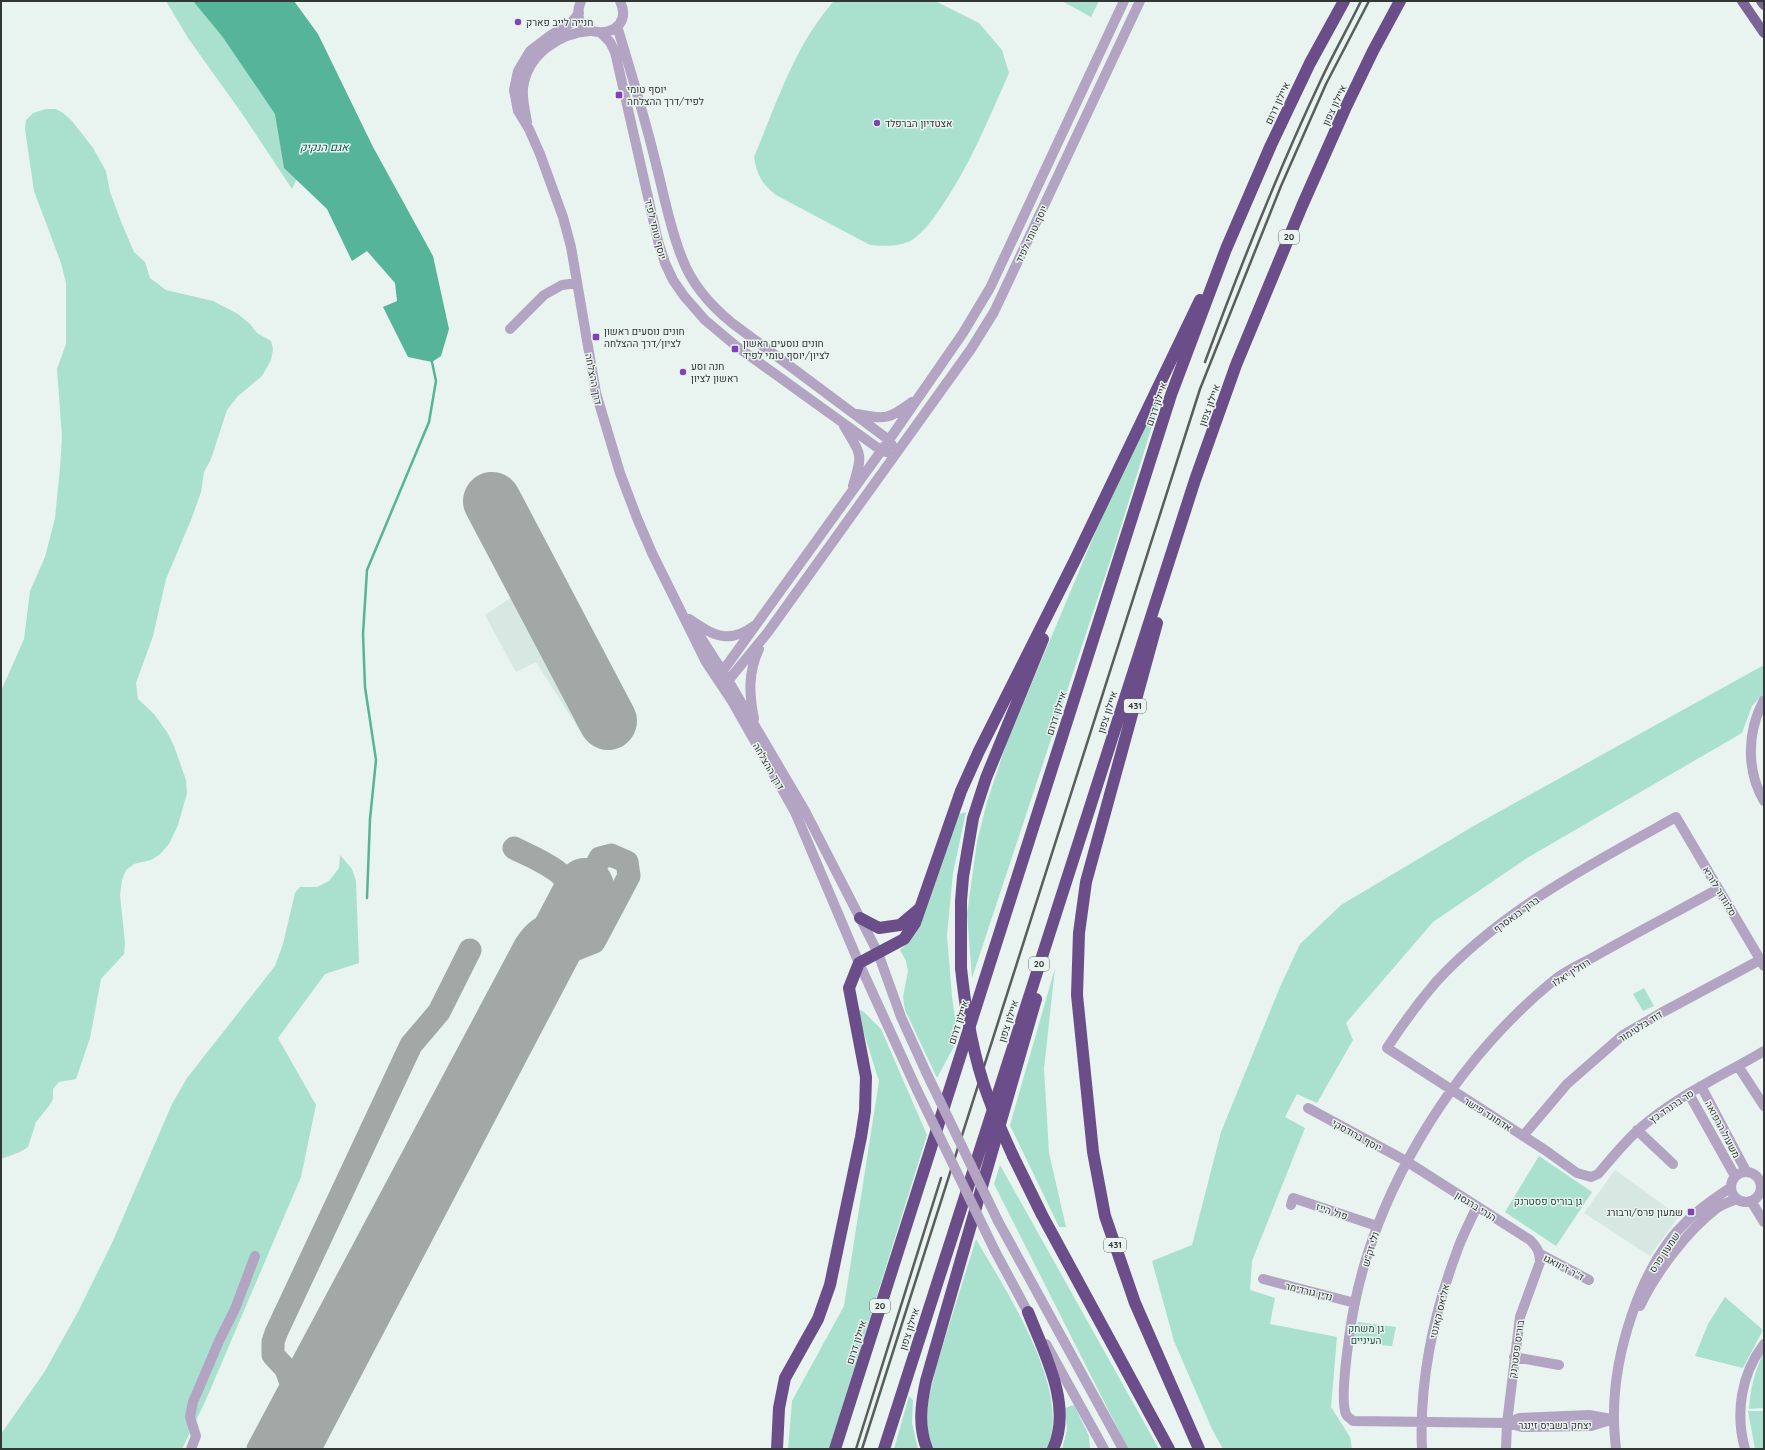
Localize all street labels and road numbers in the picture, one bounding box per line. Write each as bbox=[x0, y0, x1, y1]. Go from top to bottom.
street label: איילון דרום bbox=[1262, 80, 1293, 127]
street label: איילון צפון bbox=[1319, 83, 1350, 128]
street label: יוסף טומי לפיד bbox=[642, 198, 669, 261]
street label: יוסף טומי לפיד bbox=[1012, 203, 1050, 265]
road number: 20 bbox=[1279, 230, 1299, 244]
street label: דרך ההצלחה bbox=[582, 352, 605, 406]
street label: איילון דרום bbox=[1143, 381, 1170, 428]
street label: איילון צפון bbox=[1196, 382, 1223, 428]
street label: איילון דרום bbox=[1043, 689, 1070, 737]
street label: איילון צפון bbox=[1095, 689, 1120, 735]
road number: 431 bbox=[1124, 699, 1146, 713]
street label: דרך ההצלחה bbox=[750, 740, 787, 792]
street label: סלוודור לוריא bbox=[1700, 864, 1739, 918]
street label: ברוך בנאסרף bbox=[1491, 893, 1542, 935]
street label: רוזלין יאלו bbox=[1550, 956, 1593, 989]
road number: 20 bbox=[1029, 957, 1049, 971]
street label: איילון דרום bbox=[945, 998, 972, 1046]
street label: איילון צפון bbox=[996, 998, 1021, 1044]
street label: דוד בלטימור bbox=[1616, 1008, 1665, 1045]
street label: סר ברנרד כץ bbox=[1646, 1087, 1696, 1126]
street label: אדמונד פישר bbox=[1461, 1094, 1514, 1134]
street label: משעול הרפואה bbox=[1702, 1098, 1743, 1160]
street label: יוסף ברודסקי bbox=[1330, 1116, 1384, 1154]
street label: הנרי ברגסון bbox=[1453, 1189, 1499, 1224]
street label: פול הייז bbox=[1314, 1200, 1349, 1223]
street label: שמעון פרס bbox=[1646, 1229, 1683, 1275]
street label: נלי זק"ש bbox=[1359, 1230, 1382, 1268]
road number: 431 bbox=[1104, 1238, 1126, 1252]
street label: ד"ר ז'יוואגו bbox=[1541, 1251, 1586, 1284]
street label: נדין גורדימר bbox=[1284, 1279, 1334, 1304]
street label: אליאס קאנטי bbox=[1426, 1283, 1453, 1340]
road number: 20 bbox=[870, 1299, 890, 1313]
street label: איילון צפון bbox=[897, 1306, 922, 1352]
street label: איילון דרום bbox=[843, 1318, 870, 1366]
street label: בוריס פסטרנק bbox=[1506, 1318, 1527, 1379]
street label: יצחק בשביס זינגר bbox=[1518, 1419, 1592, 1432]

